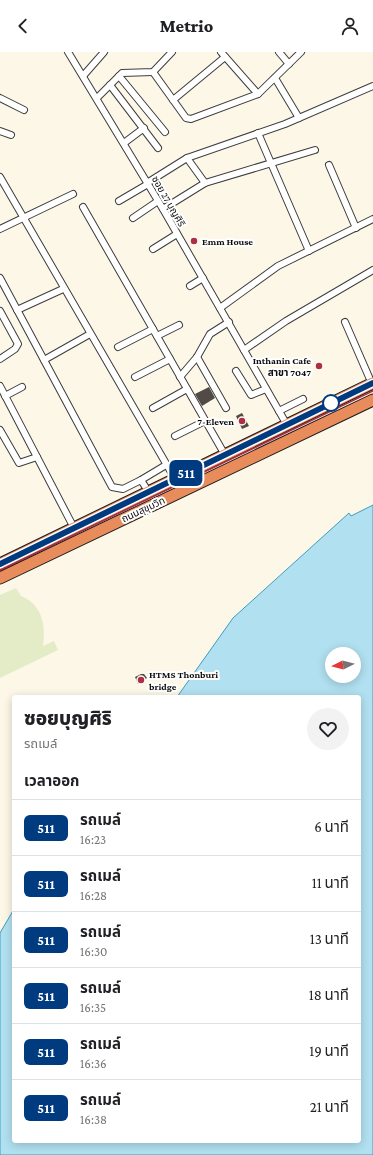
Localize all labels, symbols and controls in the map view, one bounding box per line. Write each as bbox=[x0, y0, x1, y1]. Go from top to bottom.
icon: back bbox=[12, 15, 34, 37]
icon: person bbox=[339, 15, 361, 37]
text: Metrio bbox=[160, 16, 213, 36]
street label: ซอย 27 บุญศิริ bbox=[149, 174, 188, 229]
marker: Emm House bbox=[189, 236, 199, 246]
place label: Emm House bbox=[202, 236, 253, 247]
place label: Inthanin Cafe สาขา 7047 bbox=[253, 355, 311, 378]
marker: Inthanin Cafe สาขา 7047 bbox=[314, 361, 324, 371]
unlabelled marker bbox=[322, 394, 340, 412]
place label: 7-Eleven bbox=[197, 416, 234, 427]
marker: 7-Eleven bbox=[237, 416, 247, 426]
line badge: 511 bbox=[163, 460, 209, 486]
text: 511 bbox=[177, 465, 195, 481]
street label: ถนนสุขุมวิท bbox=[120, 495, 167, 525]
north arrow bbox=[325, 647, 361, 683]
map controls bbox=[325, 647, 361, 683]
place label: HTMS Thonburi bridge bbox=[148, 669, 218, 692]
marker: HTMS Thonburi bridge bbox=[136, 675, 146, 685]
text: ซอยบุญศิริ bbox=[24, 708, 112, 729]
button: heart bbox=[307, 708, 349, 750]
text: รถเมล์ bbox=[24, 736, 57, 751]
text: เวลาออก bbox=[24, 773, 79, 789]
text: รถเมล์ bbox=[80, 812, 121, 828]
text: 6 นาที bbox=[314, 819, 349, 835]
text: 511 bbox=[37, 820, 55, 836]
text: 16:23 bbox=[80, 832, 106, 847]
text: รถเมล์ bbox=[80, 868, 121, 884]
text: 11 นาที bbox=[312, 875, 349, 891]
text: 511 bbox=[37, 876, 55, 892]
text: 16:28 bbox=[80, 888, 107, 903]
text: รถเมล์ bbox=[80, 924, 121, 940]
text: 13 นาที bbox=[310, 931, 349, 947]
text: 511 bbox=[37, 932, 55, 948]
text: 16:30 bbox=[80, 944, 107, 959]
text: รถเมล์ bbox=[80, 980, 121, 996]
text: 18 นาที bbox=[309, 987, 349, 1003]
text: 511 bbox=[37, 988, 55, 1004]
text: 16:35 bbox=[80, 1000, 106, 1015]
text: รถเมล์ bbox=[80, 1036, 121, 1052]
text: 19 นาที bbox=[309, 1043, 349, 1059]
text: 511 bbox=[37, 1044, 55, 1060]
text: 16:36 bbox=[80, 1056, 107, 1071]
text: รถเมล์ bbox=[80, 1092, 121, 1108]
text: 21 นาที bbox=[310, 1099, 349, 1115]
text: 511 bbox=[37, 1100, 55, 1116]
text: 16:38 bbox=[80, 1112, 107, 1127]

